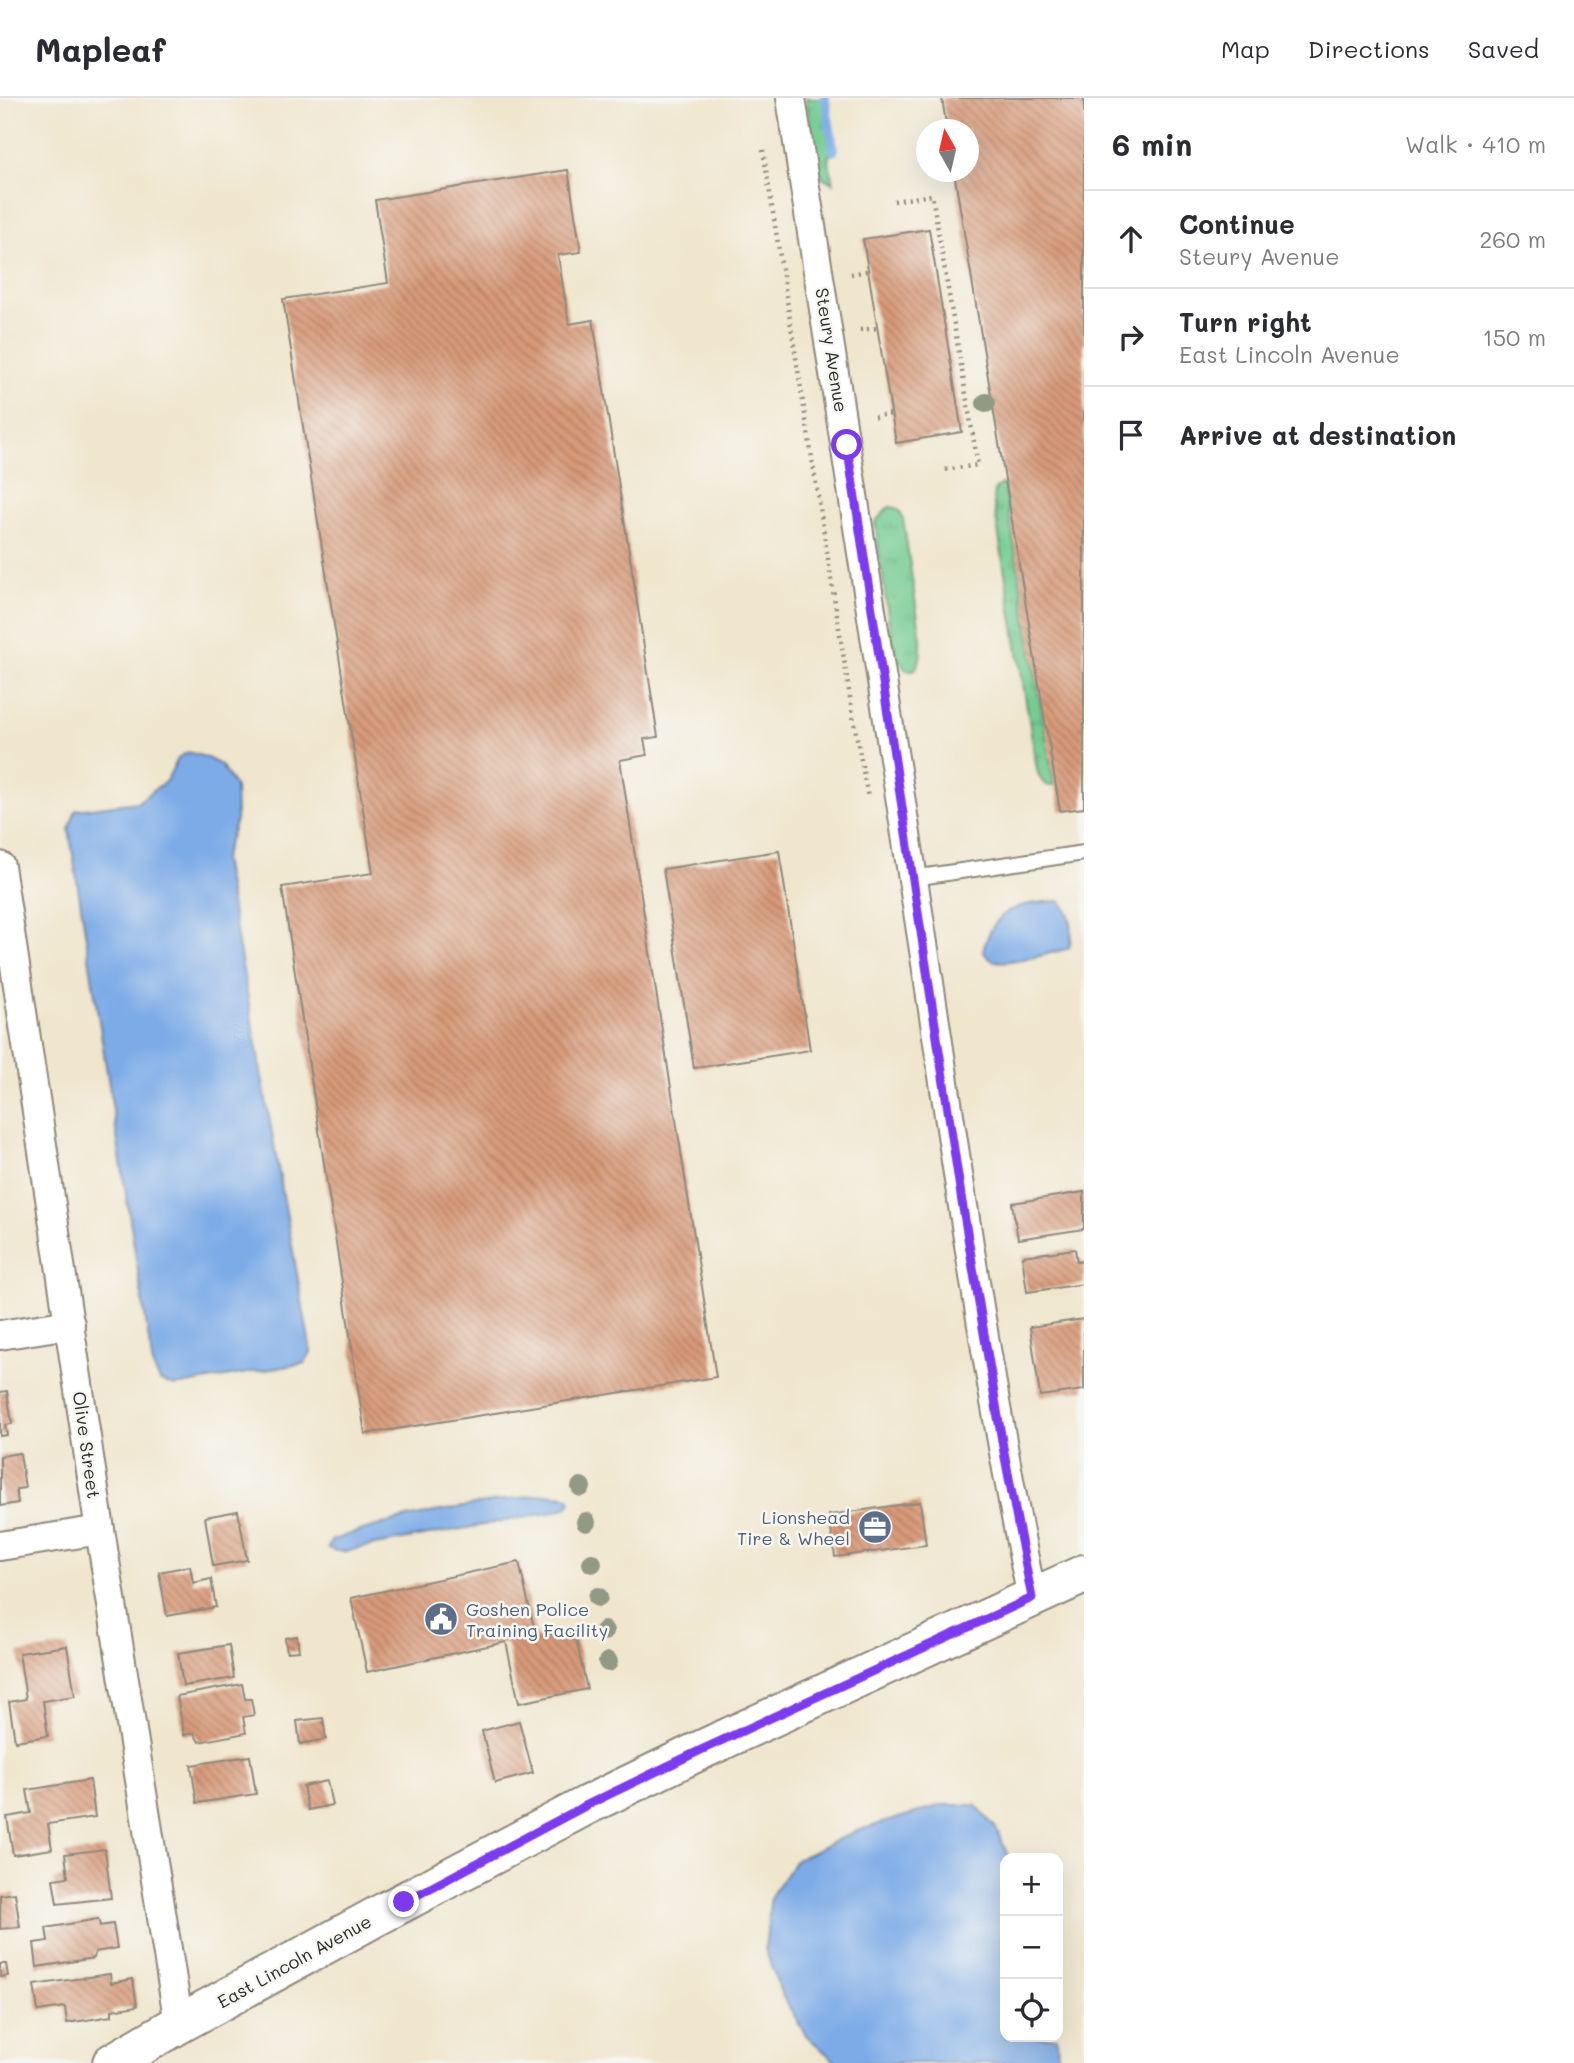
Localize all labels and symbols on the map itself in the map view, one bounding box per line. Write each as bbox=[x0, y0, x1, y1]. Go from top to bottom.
north arrow bbox=[916, 119, 979, 182]
street label: Steury Avenue bbox=[810, 286, 854, 414]
route start bbox=[831, 429, 862, 460]
street label: Olive Street bbox=[68, 1390, 106, 1500]
place label: Lionshead Tire & Wheel bbox=[737, 1505, 850, 1550]
office icon: Lionshead Tire & Wheel bbox=[856, 1508, 894, 1546]
place label: Goshen Police Training Facility bbox=[466, 1597, 608, 1642]
public building icon: Goshen Police Training Facility bbox=[422, 1600, 460, 1638]
route end bbox=[388, 1886, 419, 1917]
street label: East Lincoln Avenue bbox=[213, 1909, 375, 2013]

